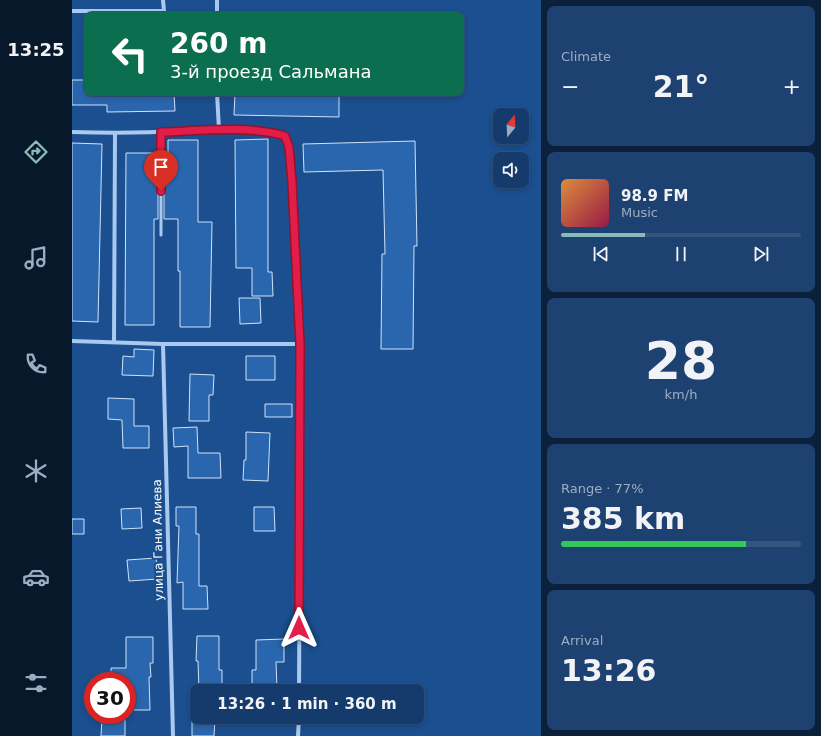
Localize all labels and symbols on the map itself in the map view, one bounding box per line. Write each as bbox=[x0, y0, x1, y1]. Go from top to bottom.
north arrow bbox=[493, 108, 529, 144]
pin bbox=[144, 150, 178, 191]
street label: улица Гани Алиева bbox=[150, 479, 166, 601]
position arrow bbox=[278, 607, 320, 649]
speed limit sign: 30 bbox=[84, 672, 136, 724]

